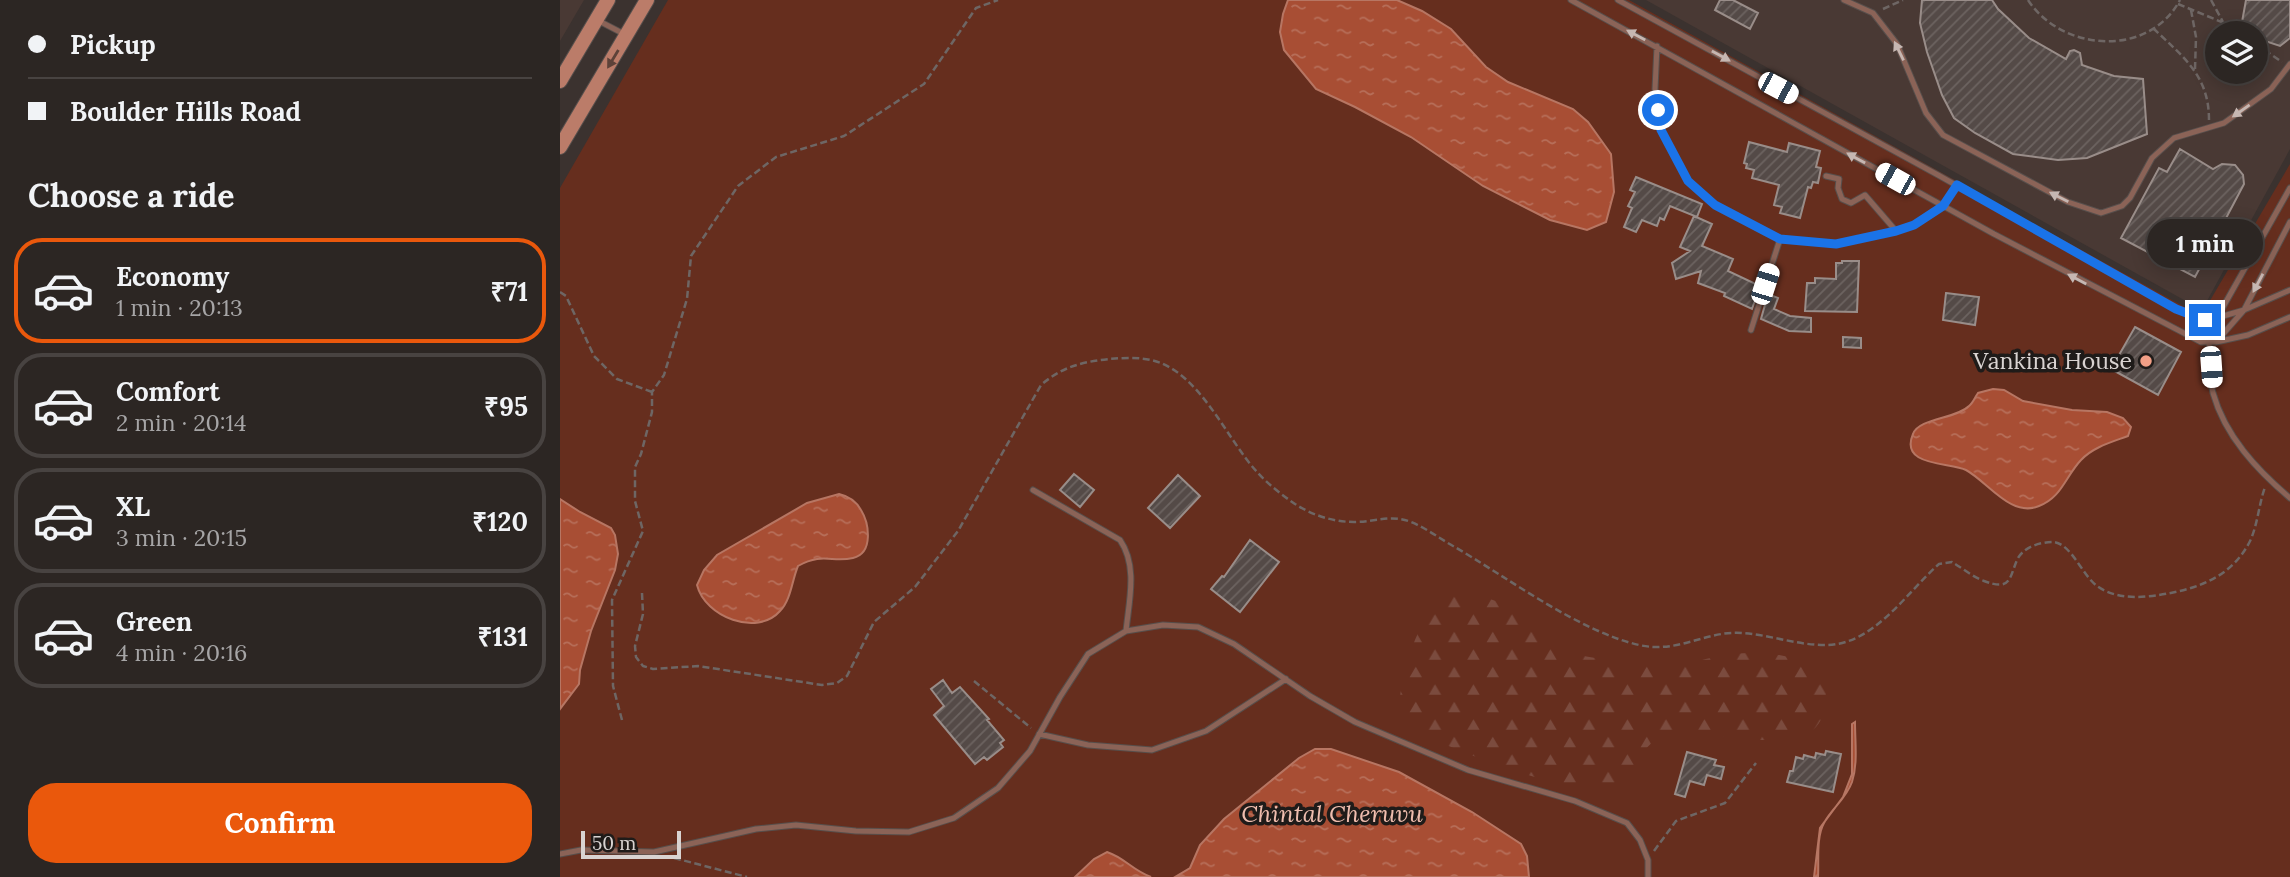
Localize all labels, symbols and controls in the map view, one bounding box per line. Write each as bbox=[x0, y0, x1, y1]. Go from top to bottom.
map controls bbox=[2205, 21, 2268, 84]
button: layers bbox=[2205, 21, 2268, 84]
text: Pickup bbox=[70, 28, 156, 61]
one-way arrow bbox=[1626, 29, 1646, 41]
one-way arrow bbox=[1893, 41, 1904, 61]
one-way arrow bbox=[606, 50, 619, 69]
one-way arrow bbox=[1711, 50, 1730, 62]
car bbox=[1755, 69, 1802, 107]
route start bbox=[1642, 94, 1674, 126]
text: Boulder Hills Road bbox=[70, 95, 301, 128]
one-way arrow bbox=[2232, 104, 2250, 118]
one-way arrow bbox=[1847, 152, 1866, 164]
car bbox=[1872, 160, 1919, 198]
text: Choose a ride bbox=[28, 175, 235, 216]
one-way arrow bbox=[2049, 191, 2069, 202]
callout: 1 min bbox=[2147, 218, 2263, 268]
text: 1 min bbox=[2176, 229, 2234, 258]
icon: car bbox=[32, 259, 95, 322]
text: Economy bbox=[116, 260, 229, 293]
car bbox=[1749, 261, 1782, 307]
one-way arrow bbox=[2067, 273, 2087, 285]
one-way arrow bbox=[2252, 273, 2264, 293]
text: ₹71 bbox=[490, 275, 528, 308]
text: 1 min · 20:13 bbox=[116, 293, 243, 322]
route end bbox=[2189, 304, 2221, 336]
car bbox=[2200, 345, 2223, 389]
place label: Vankina House bbox=[1972, 346, 2132, 375]
marker: Vankina House bbox=[2138, 353, 2154, 369]
icon: car bbox=[32, 374, 95, 437]
text: Comfort bbox=[116, 375, 220, 408]
text: ₹95 bbox=[484, 390, 528, 423]
text: 2 min · 20:14 bbox=[116, 408, 246, 437]
icon: car bbox=[32, 489, 95, 552]
text: XL bbox=[116, 490, 150, 523]
text: ₹120 bbox=[472, 505, 528, 538]
text: 3 min · 20:15 bbox=[116, 523, 247, 552]
icon: car bbox=[32, 604, 95, 667]
text: Green bbox=[116, 605, 192, 638]
text: ₹131 bbox=[477, 620, 528, 653]
text: 4 min · 20:16 bbox=[116, 638, 247, 667]
button: Confirm bbox=[28, 783, 532, 863]
water label: Chintal Cheruvu bbox=[1241, 798, 1423, 829]
scale bar bbox=[581, 828, 681, 860]
text: 50 m bbox=[592, 831, 636, 855]

